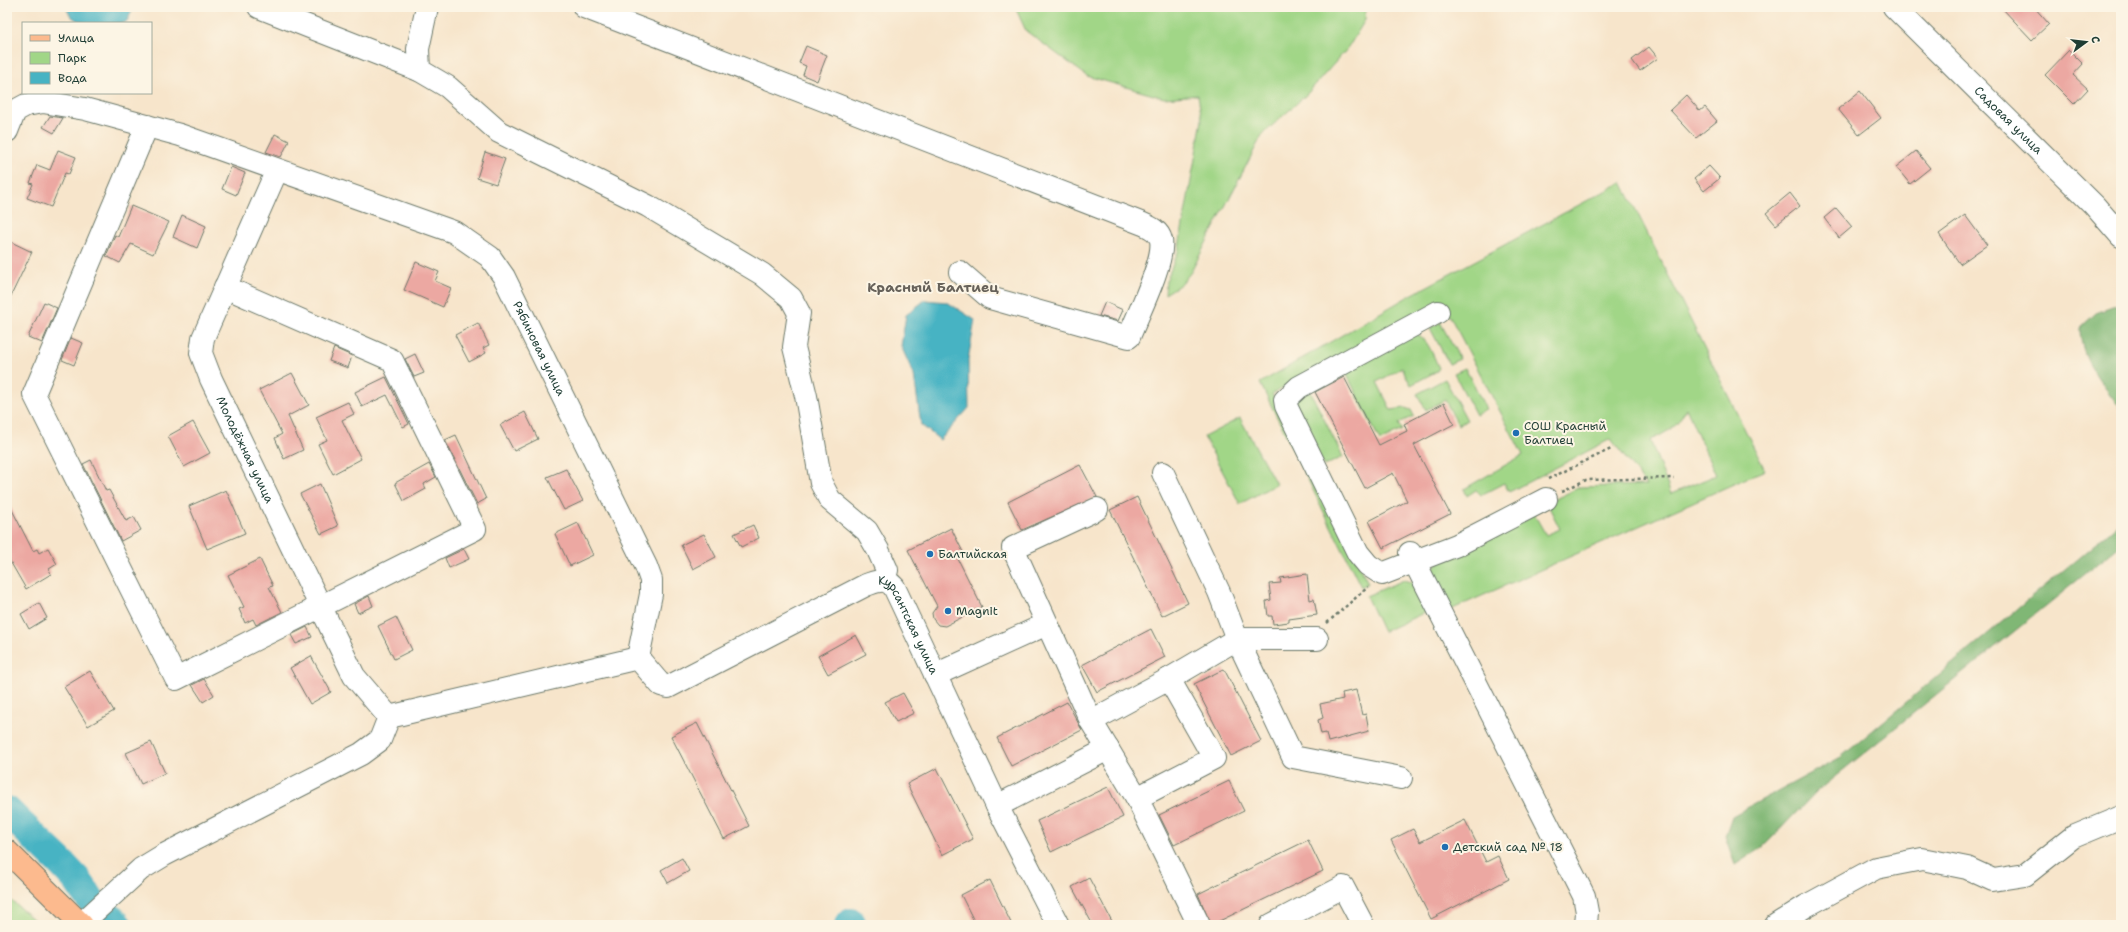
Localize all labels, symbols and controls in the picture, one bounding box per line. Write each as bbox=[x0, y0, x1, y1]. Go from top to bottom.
legend bbox=[22, 22, 152, 94]
north arrow bbox=[2066, 22, 2106, 62]
text: Улица bbox=[58, 30, 95, 46]
text: С bbox=[2087, 34, 2103, 45]
text: Парк bbox=[58, 50, 87, 66]
text: Вода bbox=[58, 70, 87, 86]
street label: Садовая улица bbox=[1971, 83, 2046, 158]
district label: Красный Балтиец bbox=[867, 278, 999, 296]
street label: Рябиновая улица bbox=[509, 299, 569, 399]
street label: Молодёжная улица bbox=[212, 394, 278, 506]
place label: СОШ Красный Балтиец bbox=[1524, 418, 1607, 448]
marker: СОШ Красный Балтиец bbox=[1511, 428, 1521, 438]
place label: Балтийская bbox=[938, 546, 1007, 562]
marker: Балтийская bbox=[925, 549, 935, 559]
street label: Курсантская улица bbox=[878, 573, 942, 677]
place label: Magnit bbox=[956, 603, 998, 619]
marker: Magnit bbox=[943, 606, 953, 616]
place label: Детский сад № 18 bbox=[1453, 839, 1563, 855]
marker: Детский сад № 18 bbox=[1440, 842, 1450, 852]

